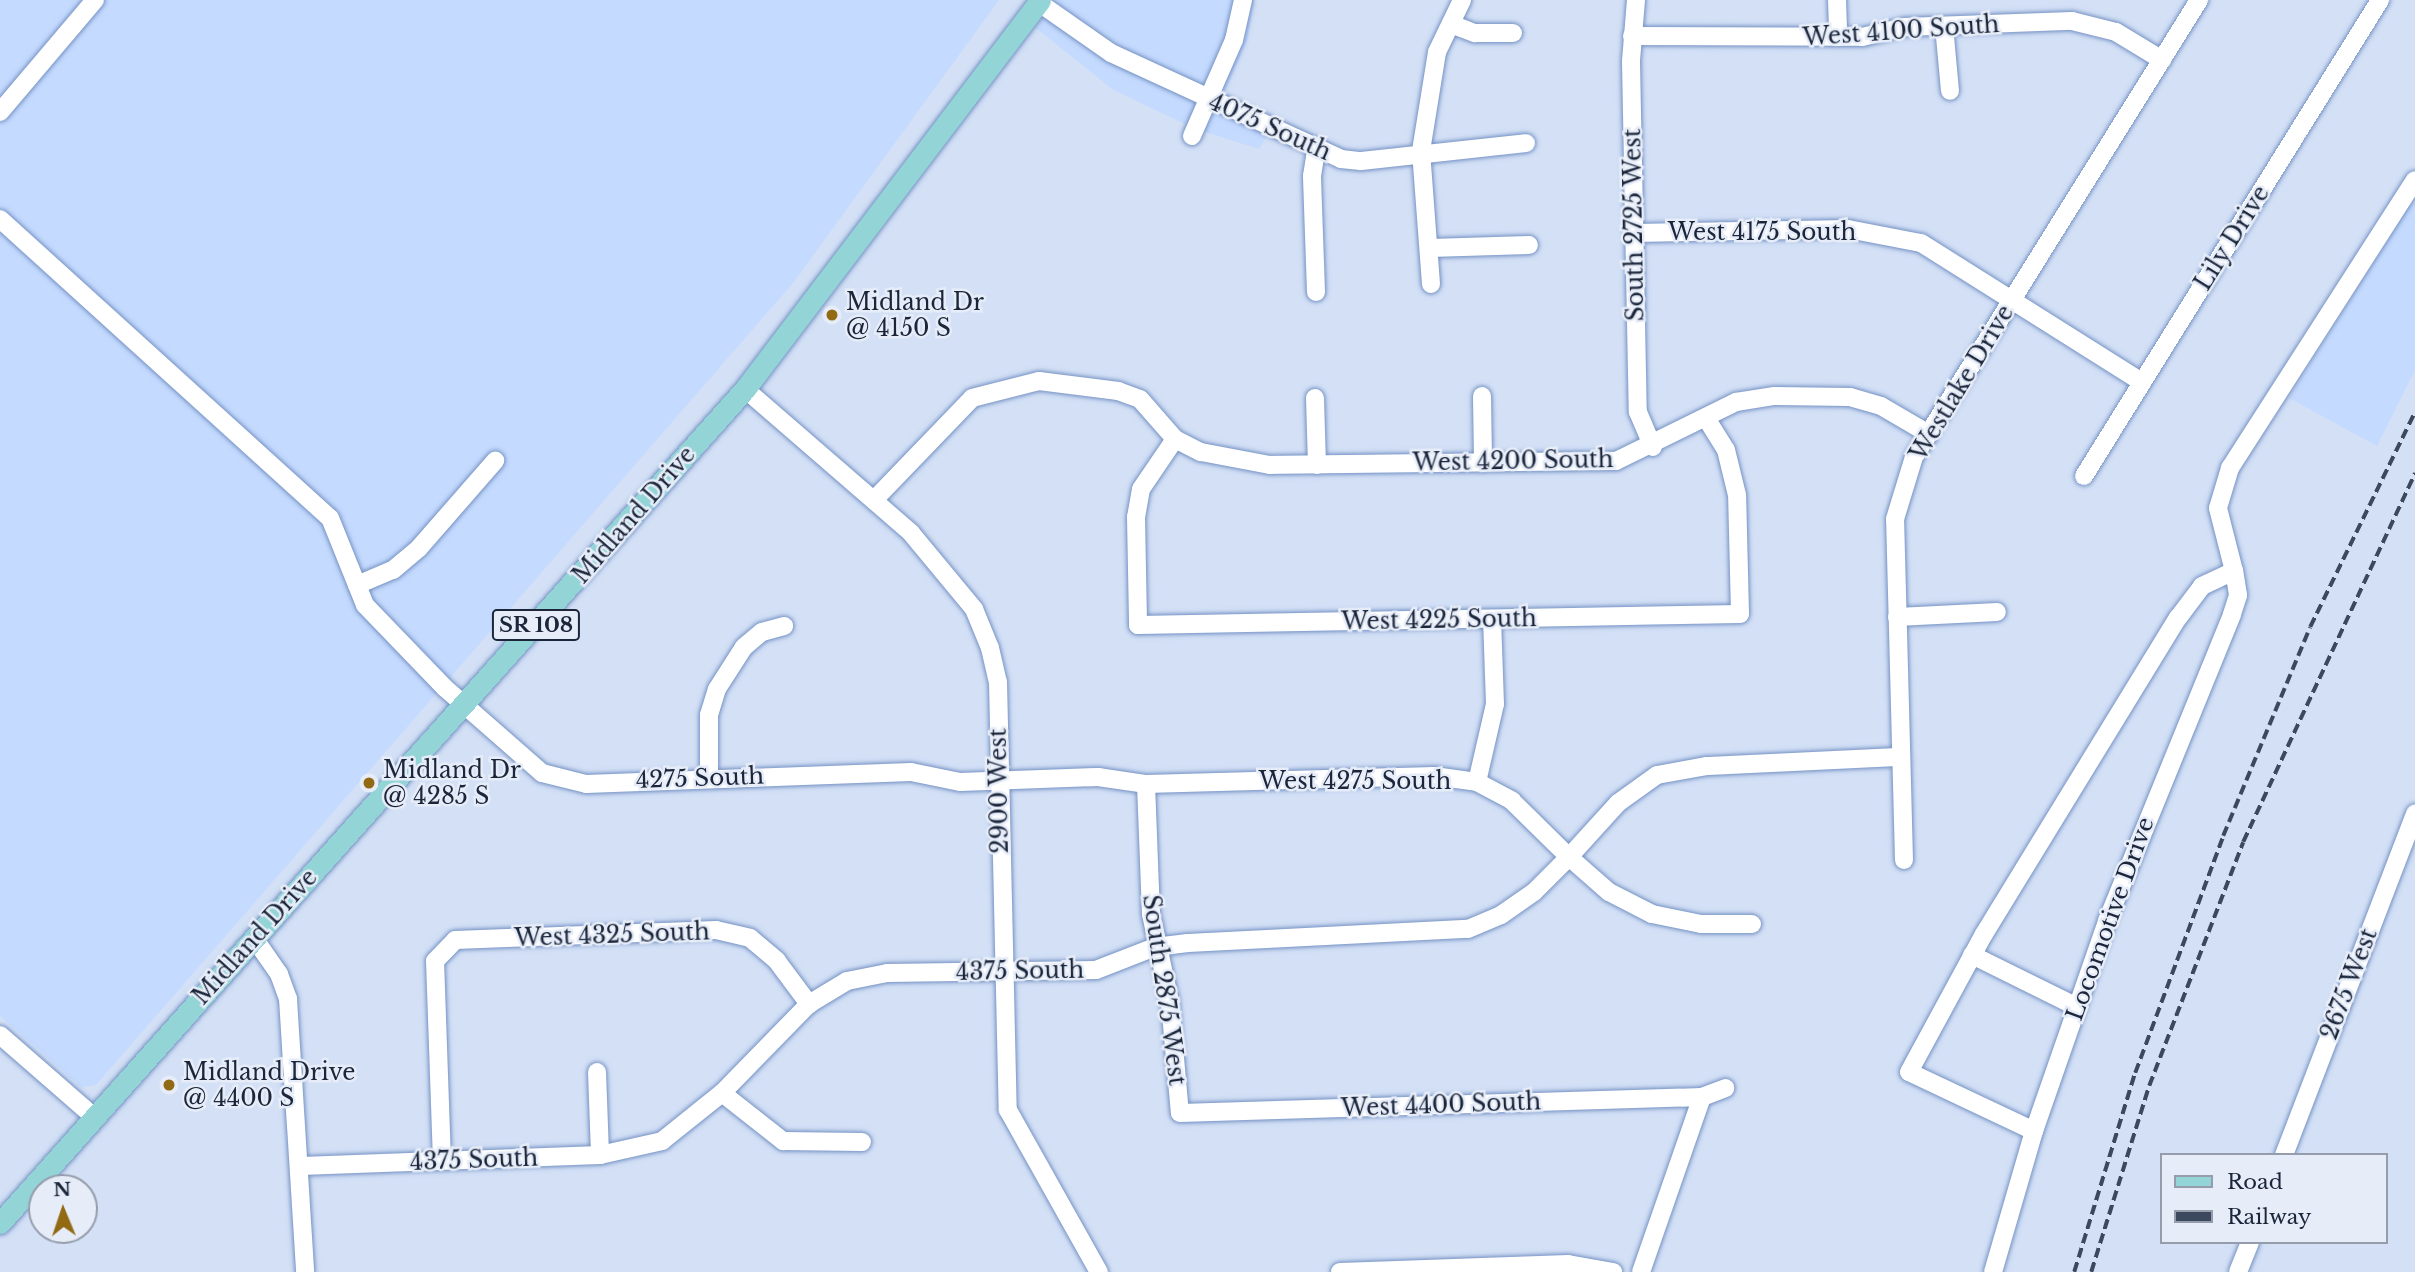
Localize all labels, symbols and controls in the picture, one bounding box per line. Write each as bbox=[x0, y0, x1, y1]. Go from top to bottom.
street label: West 4100 South bbox=[1802, 10, 2000, 52]
street label: 4075 South bbox=[1205, 88, 1335, 166]
street label: South 2725 West bbox=[1619, 128, 1649, 322]
street label: Lily Drive bbox=[2189, 180, 2275, 296]
street label: West 4175 South bbox=[1668, 218, 1856, 246]
place label: Midland Dr @ 4150 S bbox=[846, 288, 984, 342]
street label: Westlake Drive bbox=[1905, 300, 2019, 466]
marker: Midland Dr @ 4150 S bbox=[824, 307, 840, 323]
street label: Midland Drive bbox=[567, 441, 701, 589]
street label: West 4200 South bbox=[1412, 445, 1614, 477]
street label: West 4225 South bbox=[1341, 604, 1537, 636]
road number: SR 108 bbox=[490, 608, 582, 642]
street label: 2900 West bbox=[984, 728, 1014, 854]
place label: Midland Dr @ 4285 S bbox=[383, 756, 521, 810]
street label: 4275 South bbox=[635, 762, 765, 794]
street label: West 4275 South bbox=[1259, 767, 1451, 795]
marker: Midland Dr @ 4285 S bbox=[361, 775, 377, 791]
street label: Locomotive Drive bbox=[2060, 814, 2160, 1024]
street label: Midland Drive bbox=[187, 864, 323, 1010]
street label: South 2875 West bbox=[1137, 893, 1191, 1087]
street label: West 4325 South bbox=[514, 918, 710, 952]
street label: 2675 West bbox=[2315, 924, 2383, 1044]
street label: 4375 South bbox=[956, 956, 1084, 986]
place label: Midland Drive @ 4400 S bbox=[183, 1058, 355, 1112]
marker: Midland Drive @ 4400 S bbox=[161, 1077, 177, 1093]
street label: West 4400 South bbox=[1340, 1088, 1542, 1122]
street label: 4375 South bbox=[409, 1144, 539, 1176]
legend bbox=[2160, 1153, 2387, 1244]
text: Road bbox=[2227, 1169, 2283, 1195]
north arrow bbox=[28, 1174, 98, 1244]
text: N bbox=[53, 1178, 72, 1201]
text: Railway bbox=[2227, 1204, 2311, 1230]

